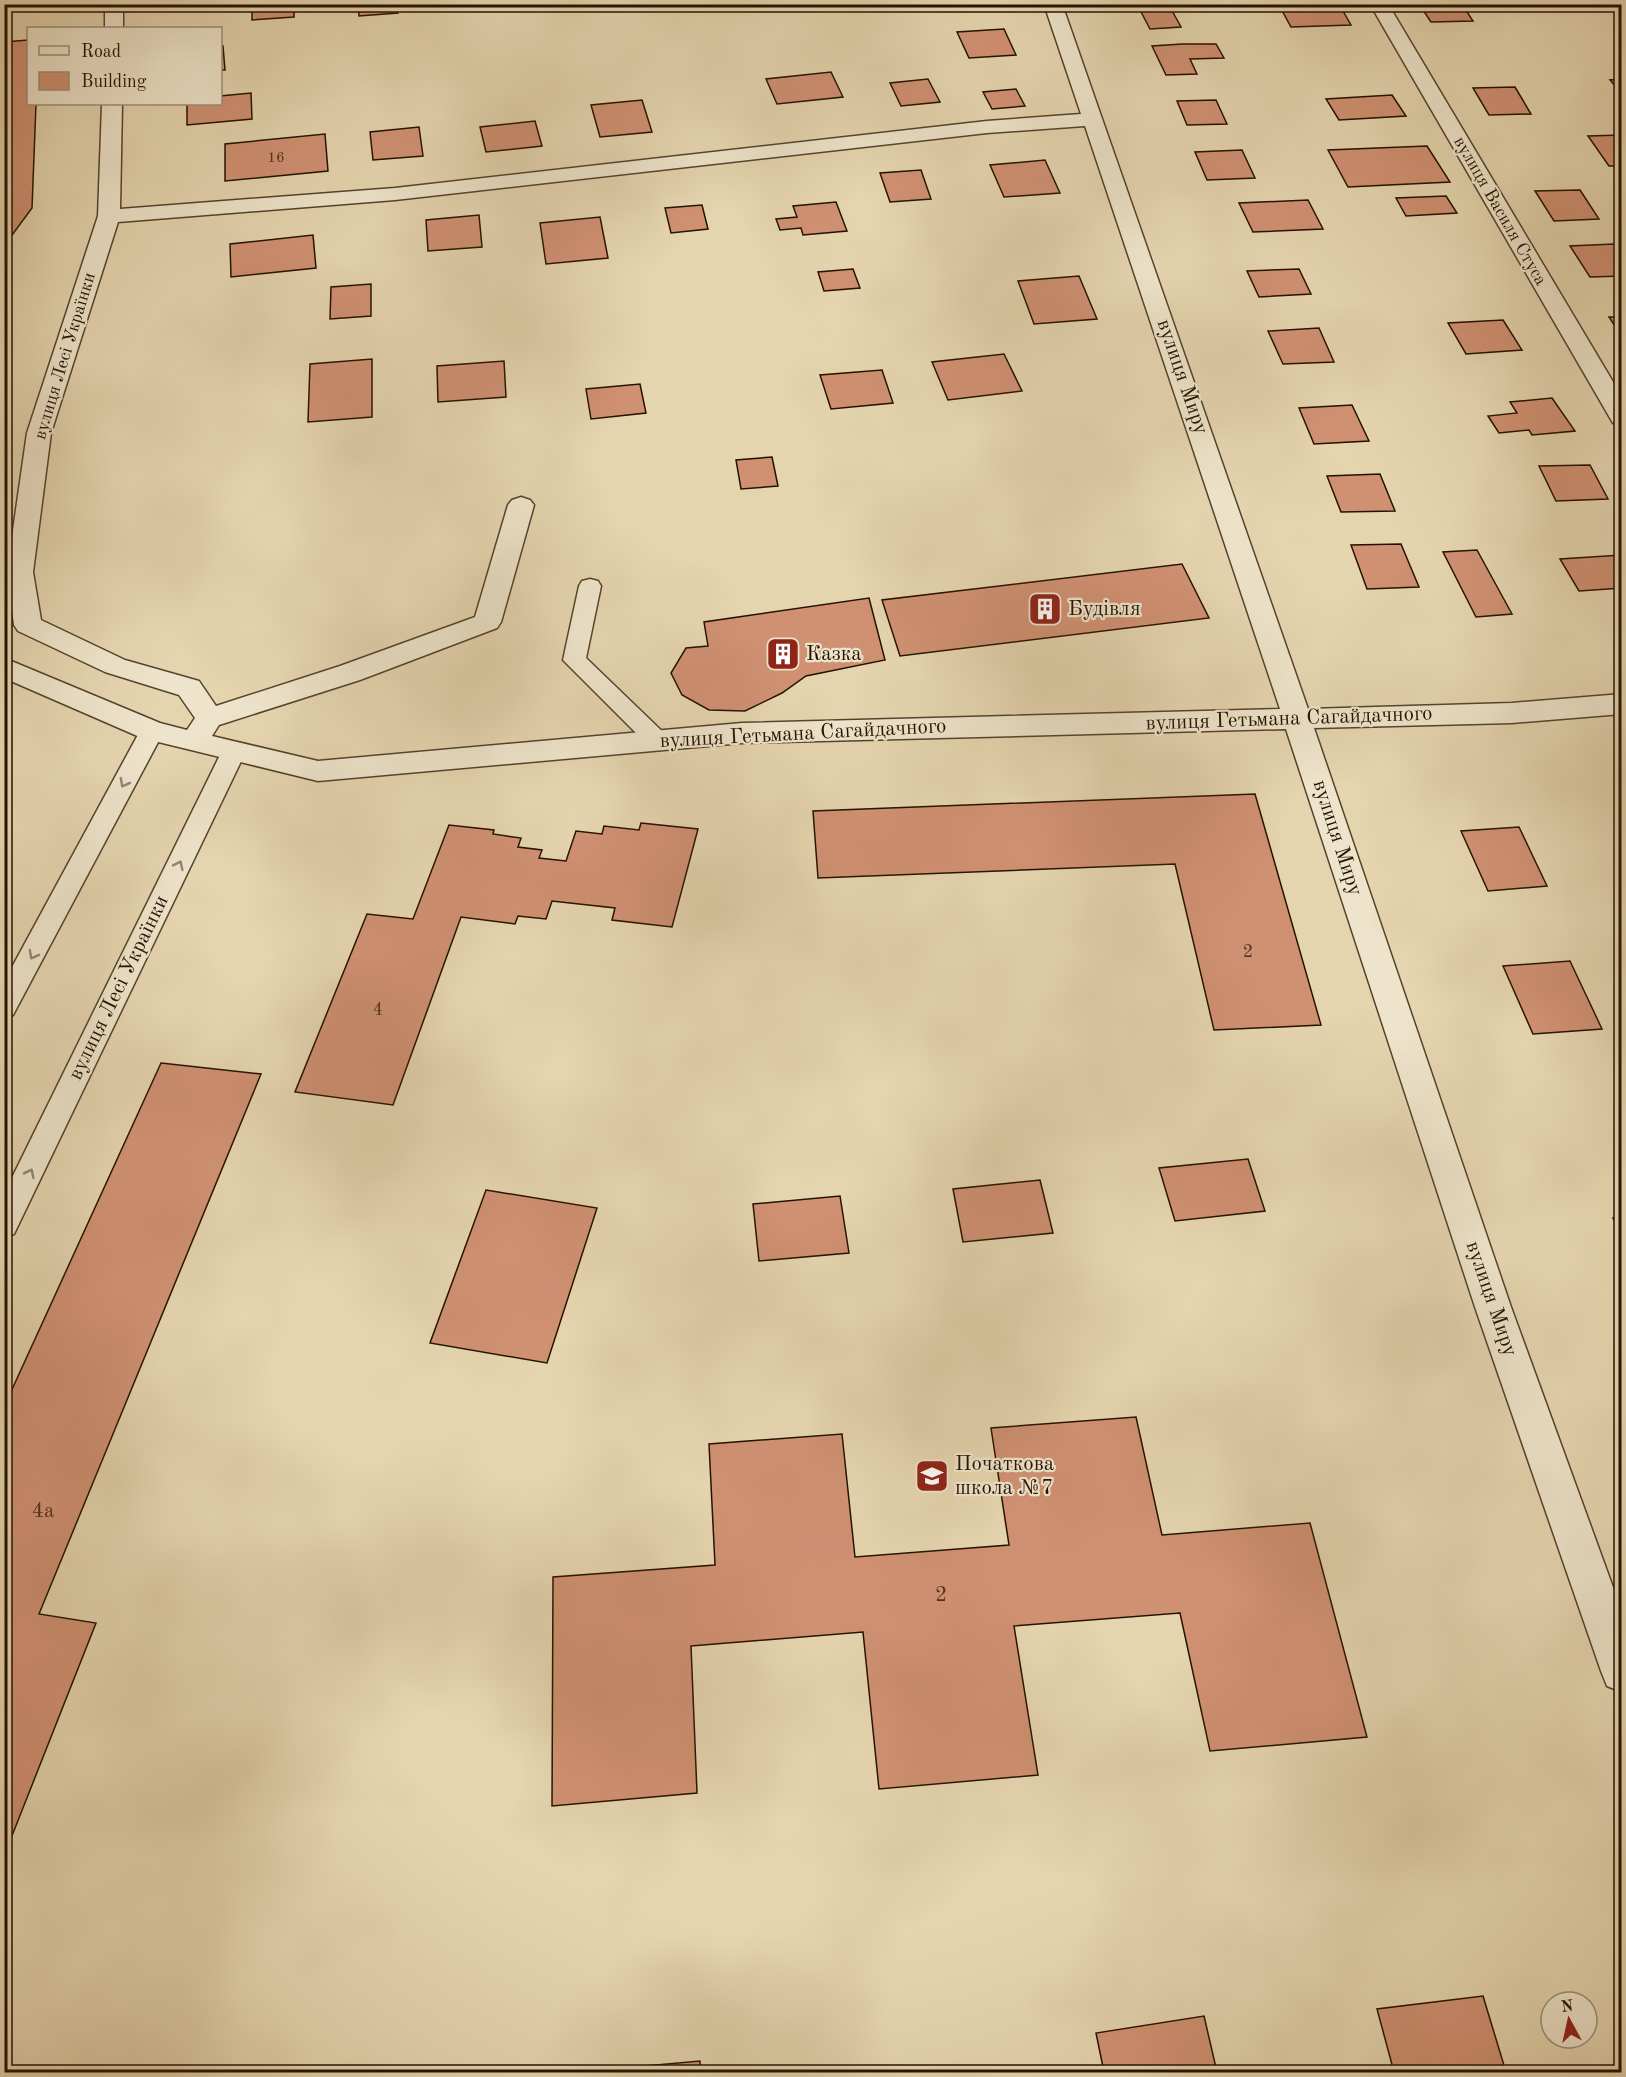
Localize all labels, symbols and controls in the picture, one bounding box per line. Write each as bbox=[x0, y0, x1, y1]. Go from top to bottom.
legend bbox=[27, 27, 222, 105]
text: Road bbox=[81, 43, 121, 61]
text: Building bbox=[81, 73, 147, 91]
street label: вулиця Василя Стуса bbox=[1450, 134, 1550, 289]
house number: 16 bbox=[267, 151, 285, 166]
street label: вулиця Лесі Українки bbox=[31, 270, 99, 442]
street label: вулиця Миру bbox=[1152, 317, 1212, 437]
building icon: Будівля bbox=[1027, 591, 1063, 627]
place label: Будівля bbox=[1068, 599, 1141, 620]
building icon: Казка bbox=[765, 636, 801, 672]
place label: Казка bbox=[806, 644, 862, 665]
street label: вулиця Гетьмана Сагайдачного bbox=[1145, 703, 1433, 735]
street label: вулиця Гетьмана Сагайдачного bbox=[659, 716, 947, 752]
one-way arrow bbox=[120, 777, 131, 787]
street label: вулиця Миру bbox=[1308, 777, 1366, 899]
one-way arrow bbox=[172, 860, 184, 871]
street label: вулиця Лесі Українки bbox=[65, 892, 173, 1084]
house number: 2 bbox=[1243, 943, 1253, 961]
one-way arrow bbox=[29, 949, 40, 959]
house number: 4 bbox=[373, 1001, 383, 1019]
one-way arrow bbox=[23, 1168, 34, 1179]
street label: вулиця Миру bbox=[1461, 1239, 1521, 1359]
place label: Початкова школа №7 bbox=[955, 1454, 1054, 1499]
school or university icon: Початкова школа №7 bbox=[914, 1458, 950, 1494]
house number: 4а bbox=[32, 1501, 54, 1522]
house number: 2 bbox=[935, 1585, 947, 1606]
north arrow bbox=[1539, 1990, 1599, 2050]
text: N bbox=[1560, 1998, 1575, 2016]

